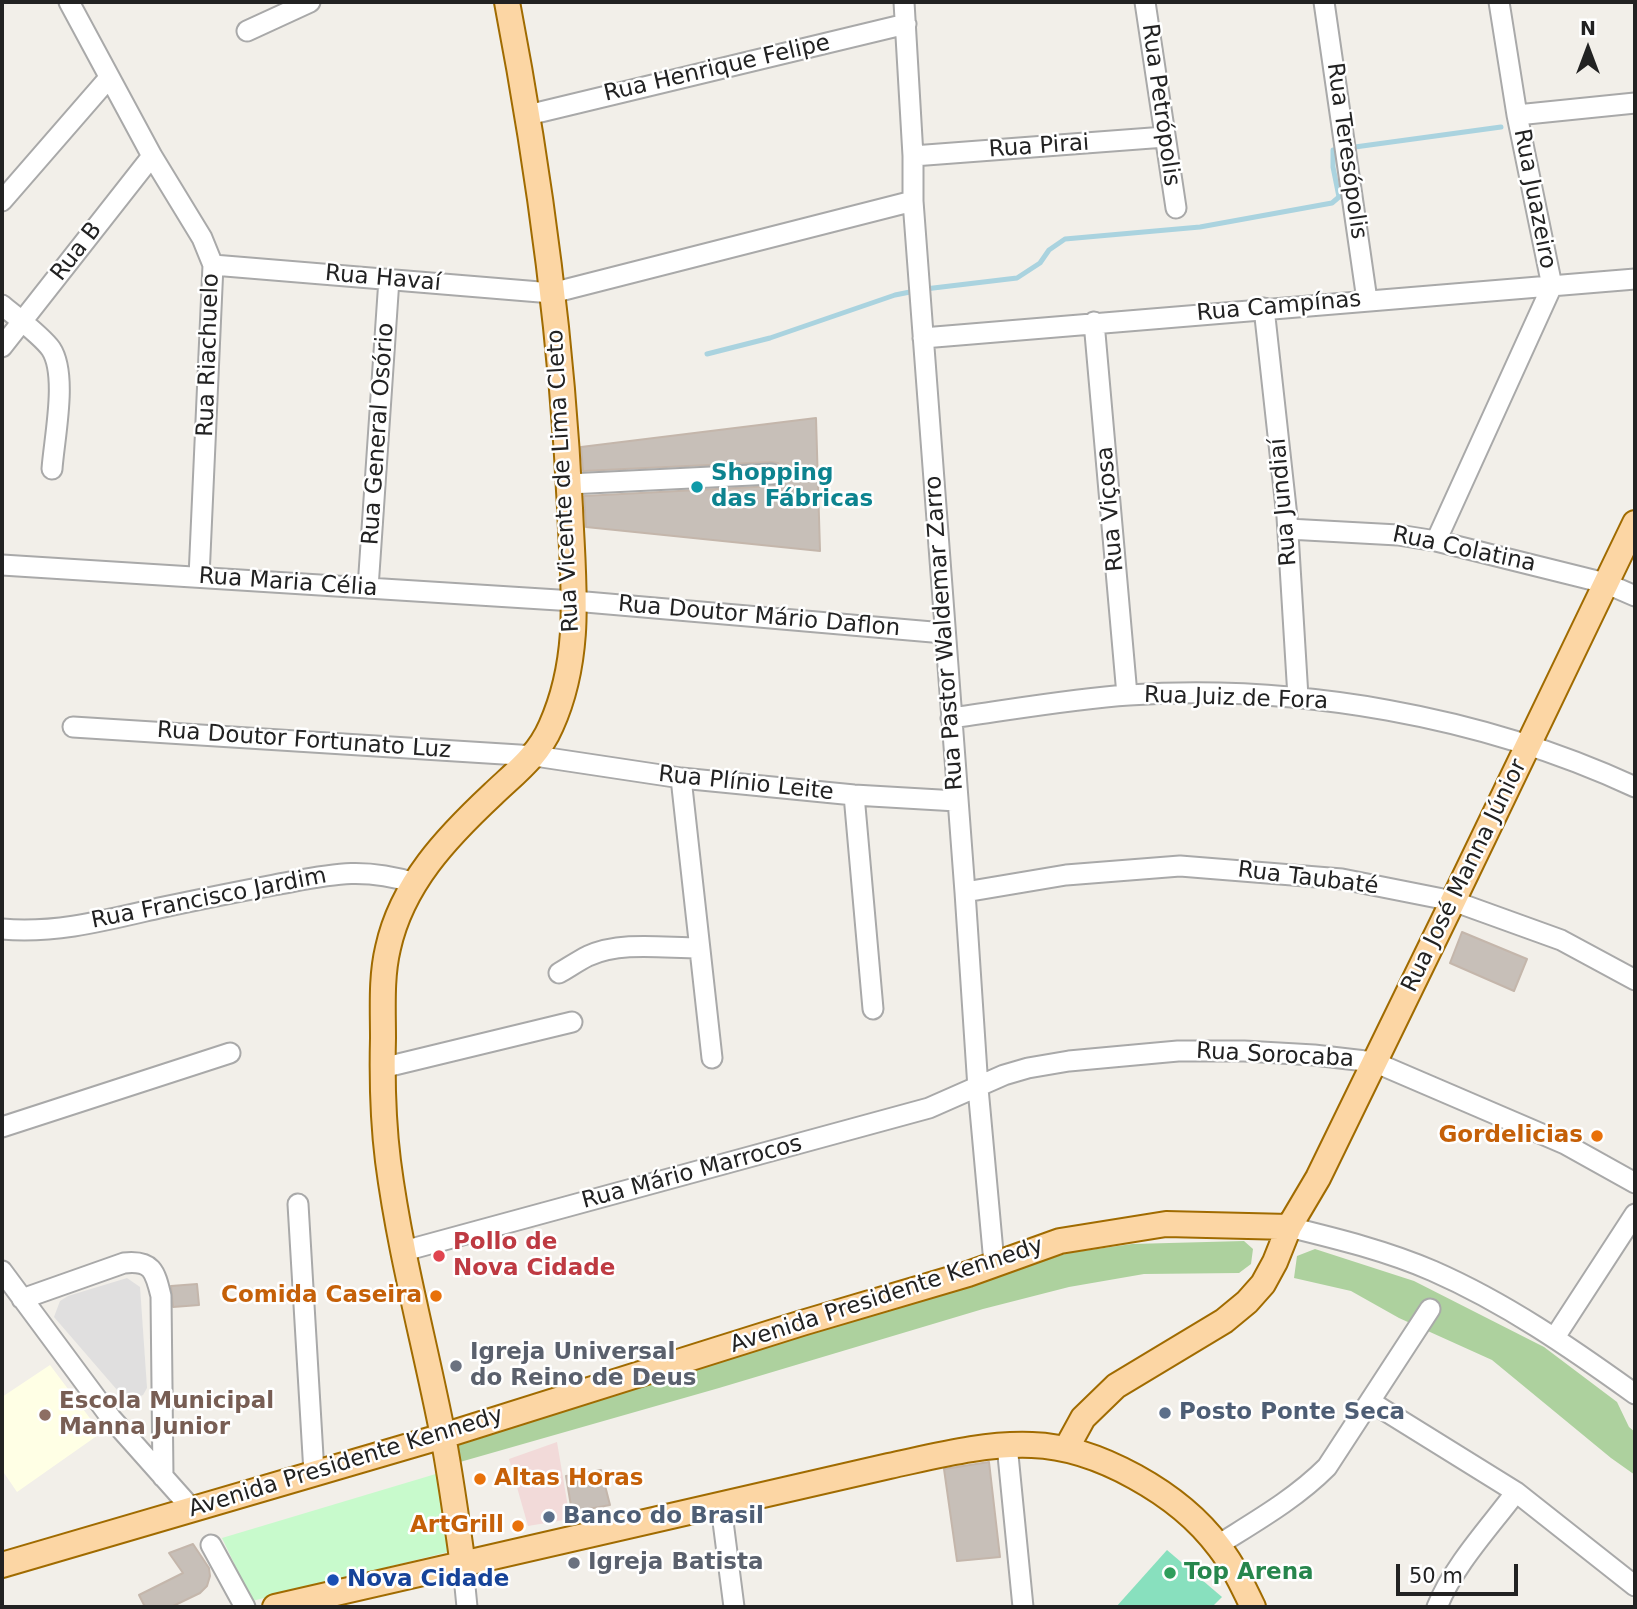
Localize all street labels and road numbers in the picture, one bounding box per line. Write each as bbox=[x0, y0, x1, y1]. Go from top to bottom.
street label: Rua Petrópolis bbox=[1135, 22, 1185, 188]
street label: Rua Henrique Felipe bbox=[601, 30, 833, 108]
street label: Rua Teresópolis bbox=[1320, 61, 1372, 241]
street label: Rua Juazeiro bbox=[1507, 127, 1561, 271]
street label: Rua Pirai bbox=[988, 130, 1090, 164]
street label: Rua B bbox=[46, 217, 108, 287]
street label: Rua Havaí bbox=[324, 260, 442, 298]
street label: Rua Riachuelo bbox=[192, 273, 226, 437]
street label: Rua Campínas bbox=[1196, 286, 1362, 328]
street label: Rua General Osório bbox=[357, 322, 401, 546]
street label: Rua Vicente de Lima Cleto bbox=[542, 329, 586, 633]
street label: Rua Jundiaí bbox=[1265, 437, 1303, 567]
street label: Rua Viçosa bbox=[1092, 445, 1130, 573]
street label: Rua Pastor Waldemar Zarro bbox=[920, 475, 970, 791]
street label: Rua Colatina bbox=[1390, 521, 1538, 579]
street label: Rua Maria Célia bbox=[198, 563, 378, 603]
street label: Rua Doutor Mário Daflon bbox=[617, 591, 901, 643]
street label: Rua Juiz de Fora bbox=[1143, 682, 1329, 716]
street label: Rua Doutor Fortunato Luz bbox=[156, 717, 452, 765]
street label: Rua José Manna Júnior bbox=[1397, 755, 1533, 997]
street label: Rua Plínio Leite bbox=[657, 761, 835, 807]
street label: Rua Taubaté bbox=[1236, 857, 1380, 901]
street label: Rua Francisco Jardim bbox=[89, 863, 329, 935]
street label: Rua Sorocaba bbox=[1195, 1038, 1355, 1074]
street label: Rua Mário Marrocos bbox=[579, 1130, 805, 1216]
street label: Avenida Presidente Kennedy bbox=[727, 1232, 1047, 1360]
street label: Avenida Presidente Kennedy bbox=[185, 1402, 507, 1524]

